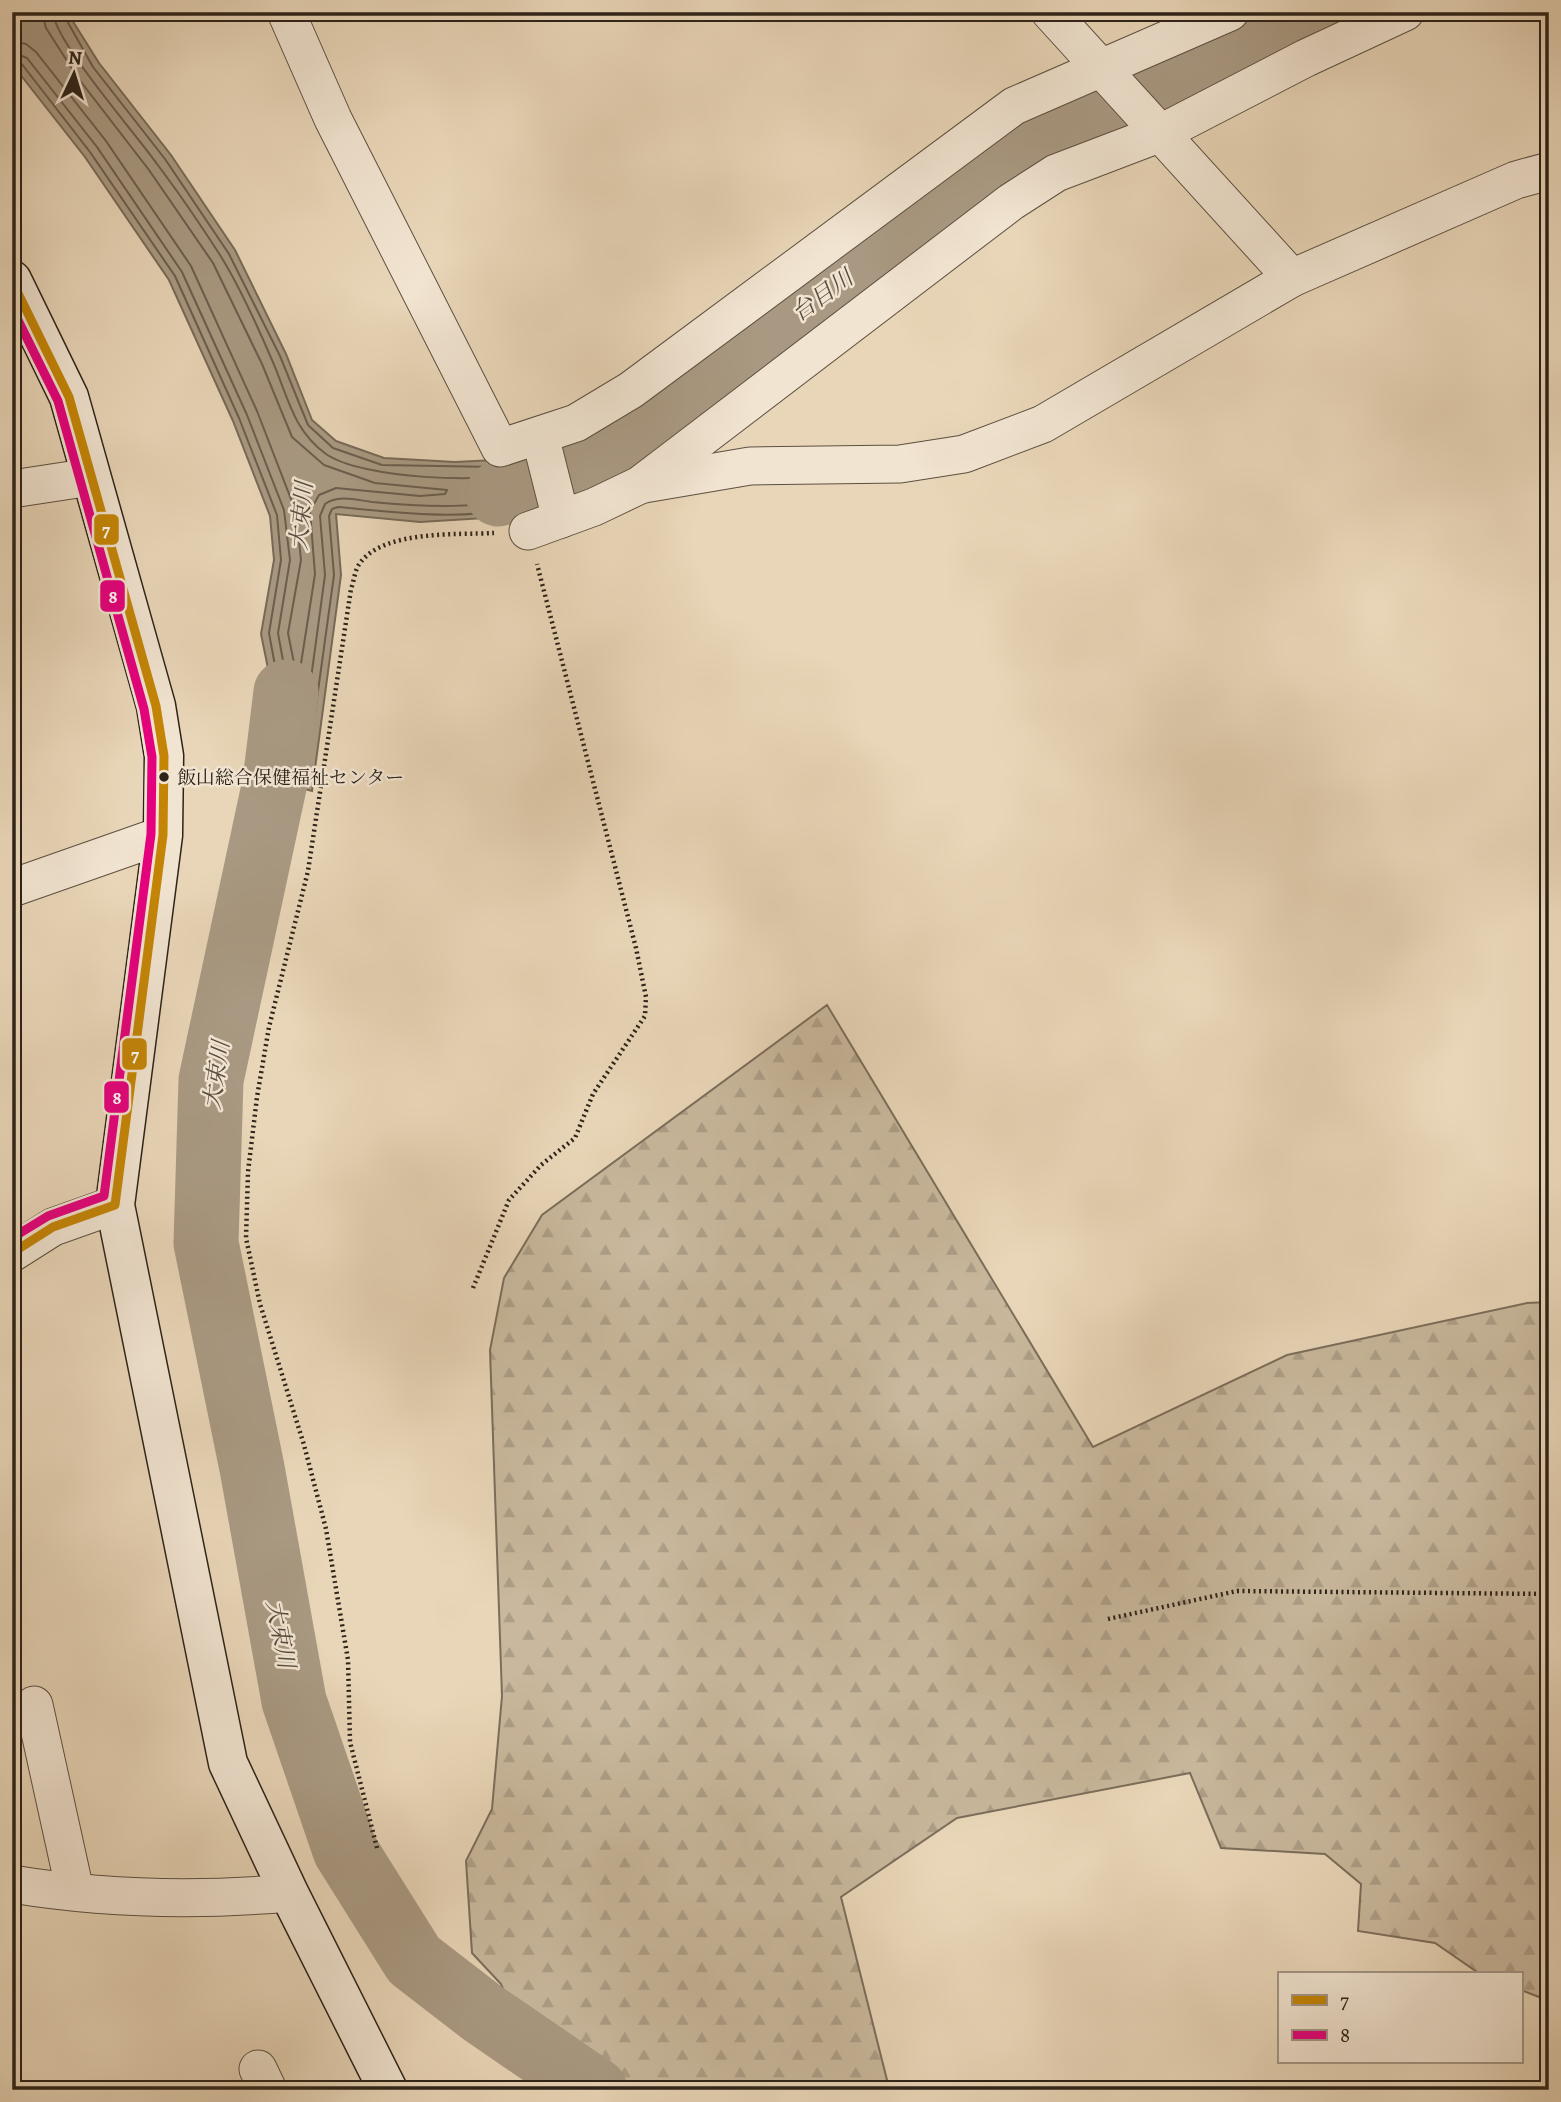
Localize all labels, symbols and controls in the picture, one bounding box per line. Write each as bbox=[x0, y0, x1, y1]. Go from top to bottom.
north arrow bbox=[38, 38, 108, 108]
text: N bbox=[67, 45, 83, 72]
water label: 台目川 bbox=[785, 261, 862, 328]
water label: 大束川 bbox=[283, 477, 320, 552]
line badge: 7 bbox=[93, 513, 120, 546]
text: 7 bbox=[102, 517, 111, 543]
line badge: 8 bbox=[99, 579, 126, 613]
text: 8 bbox=[108, 584, 118, 610]
place label: 飯山総合保健福祉センター bbox=[177, 765, 404, 791]
marker: 飯山総合保健福祉センター bbox=[157, 770, 171, 784]
water label: 大束川 bbox=[196, 1036, 237, 1111]
line badge: 7 bbox=[121, 1037, 148, 1071]
text: 7 bbox=[131, 1042, 140, 1068]
line badge: 8 bbox=[103, 1080, 130, 1114]
text: 8 bbox=[112, 1085, 122, 1111]
water label: 大束川 bbox=[259, 1597, 303, 1674]
legend bbox=[1278, 1972, 1522, 2064]
text: 7 bbox=[1340, 1987, 1349, 2015]
text: 8 bbox=[1340, 2021, 1350, 2049]

